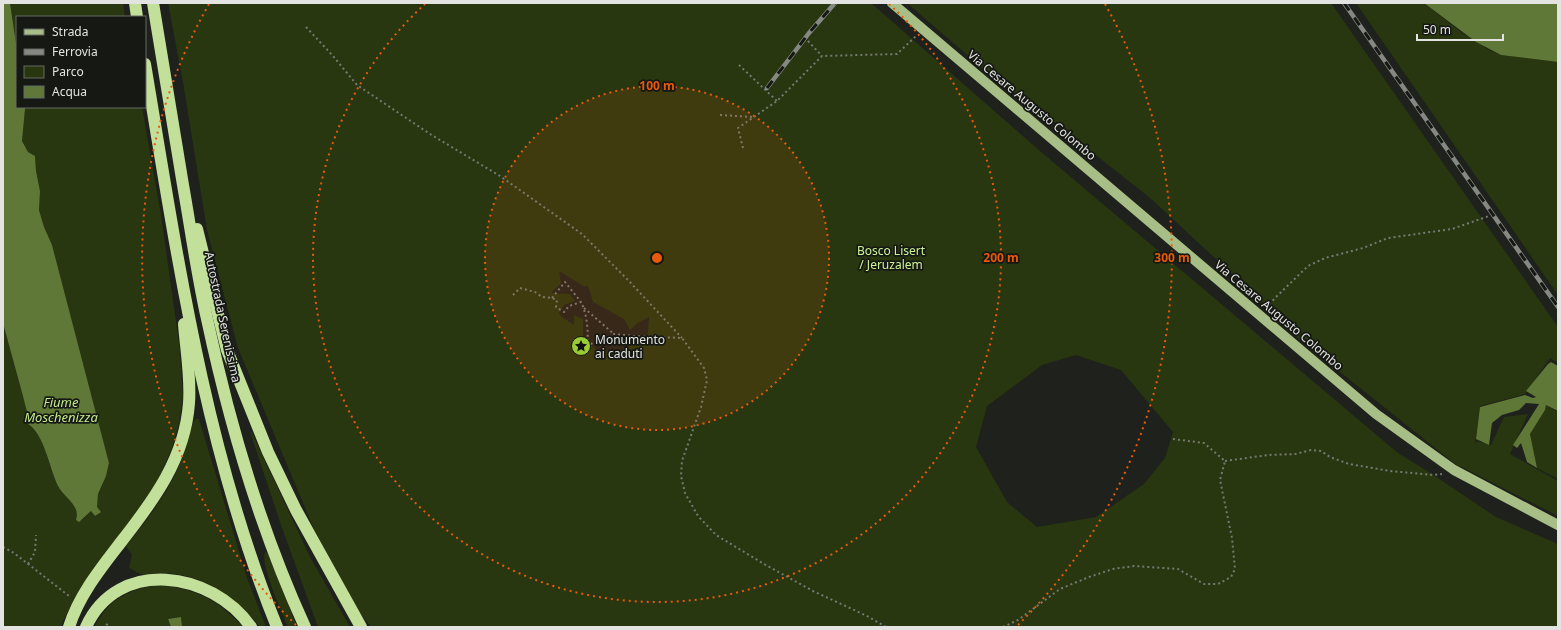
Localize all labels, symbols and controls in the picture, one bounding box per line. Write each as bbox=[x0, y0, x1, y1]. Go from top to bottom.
legend bbox=[16, 16, 146, 108]
scale bar bbox=[1417, 16, 1503, 42]
text: 50 m bbox=[1423, 21, 1451, 38]
text: Strada bbox=[52, 23, 88, 40]
text: Ferrovia bbox=[52, 43, 98, 60]
street label: Via Cesare Augusto Colombo bbox=[964, 46, 1100, 164]
text: Parco bbox=[52, 63, 84, 80]
text: 100 m bbox=[639, 77, 675, 94]
text: Acqua bbox=[52, 83, 87, 100]
park label: Bosco Lisert / Jeruzalem bbox=[857, 242, 926, 273]
text: 200 m bbox=[983, 249, 1019, 266]
text: 300 m bbox=[1154, 249, 1190, 266]
street label: Autostrada Serenissima bbox=[201, 250, 245, 384]
centre of rings bbox=[650, 251, 664, 265]
street label: Via Cesare Augusto Colombo bbox=[1211, 256, 1347, 374]
place label: Monumento ai caduti bbox=[595, 331, 665, 362]
place icon: Monumento ai caduti bbox=[570, 335, 592, 357]
water label: Fiume Moschenizza bbox=[24, 393, 98, 426]

